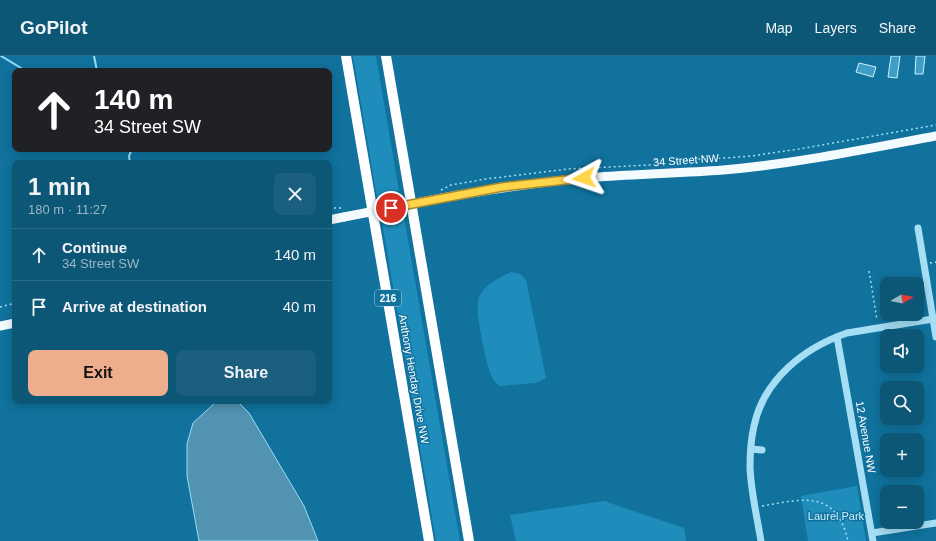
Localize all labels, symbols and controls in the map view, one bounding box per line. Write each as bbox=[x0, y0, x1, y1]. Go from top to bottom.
text: GoPilot bbox=[20, 17, 88, 38]
text: Map bbox=[765, 20, 793, 36]
text: Layers bbox=[815, 20, 857, 36]
text: Share bbox=[879, 20, 916, 36]
icon: ahead bbox=[28, 84, 80, 136]
text: 140 m bbox=[94, 84, 173, 115]
text: 34 Street SW bbox=[94, 117, 201, 137]
street label: 34 Street NW bbox=[653, 152, 720, 168]
position arrow bbox=[563, 157, 605, 199]
text: 1 min bbox=[28, 173, 91, 200]
button: close bbox=[274, 173, 316, 215]
pin bbox=[374, 191, 408, 225]
icon: arrive bbox=[380, 197, 402, 219]
text: 180 m · 11:27 bbox=[28, 202, 107, 217]
text: Continue bbox=[62, 239, 127, 256]
icon: ahead bbox=[28, 244, 50, 266]
text: 140 m bbox=[274, 246, 316, 263]
text: 34 Street SW bbox=[62, 256, 139, 271]
north arrow bbox=[880, 277, 924, 321]
map controls bbox=[880, 277, 924, 529]
road number: 216 bbox=[375, 290, 401, 306]
icon: arrive bbox=[28, 296, 50, 318]
text: Arrive at destination bbox=[62, 298, 207, 315]
text: 40 m bbox=[283, 298, 316, 315]
street label: Anthony Henday Drive NW bbox=[397, 313, 431, 445]
button: sound bbox=[880, 329, 924, 373]
button: Exit bbox=[28, 350, 168, 396]
button: Share bbox=[176, 350, 316, 396]
button: search bbox=[880, 381, 924, 425]
street label: 12 Avenue NW bbox=[854, 400, 878, 475]
button: + bbox=[880, 433, 924, 477]
button: − bbox=[880, 485, 924, 529]
park label: Laurel Park bbox=[808, 510, 865, 522]

